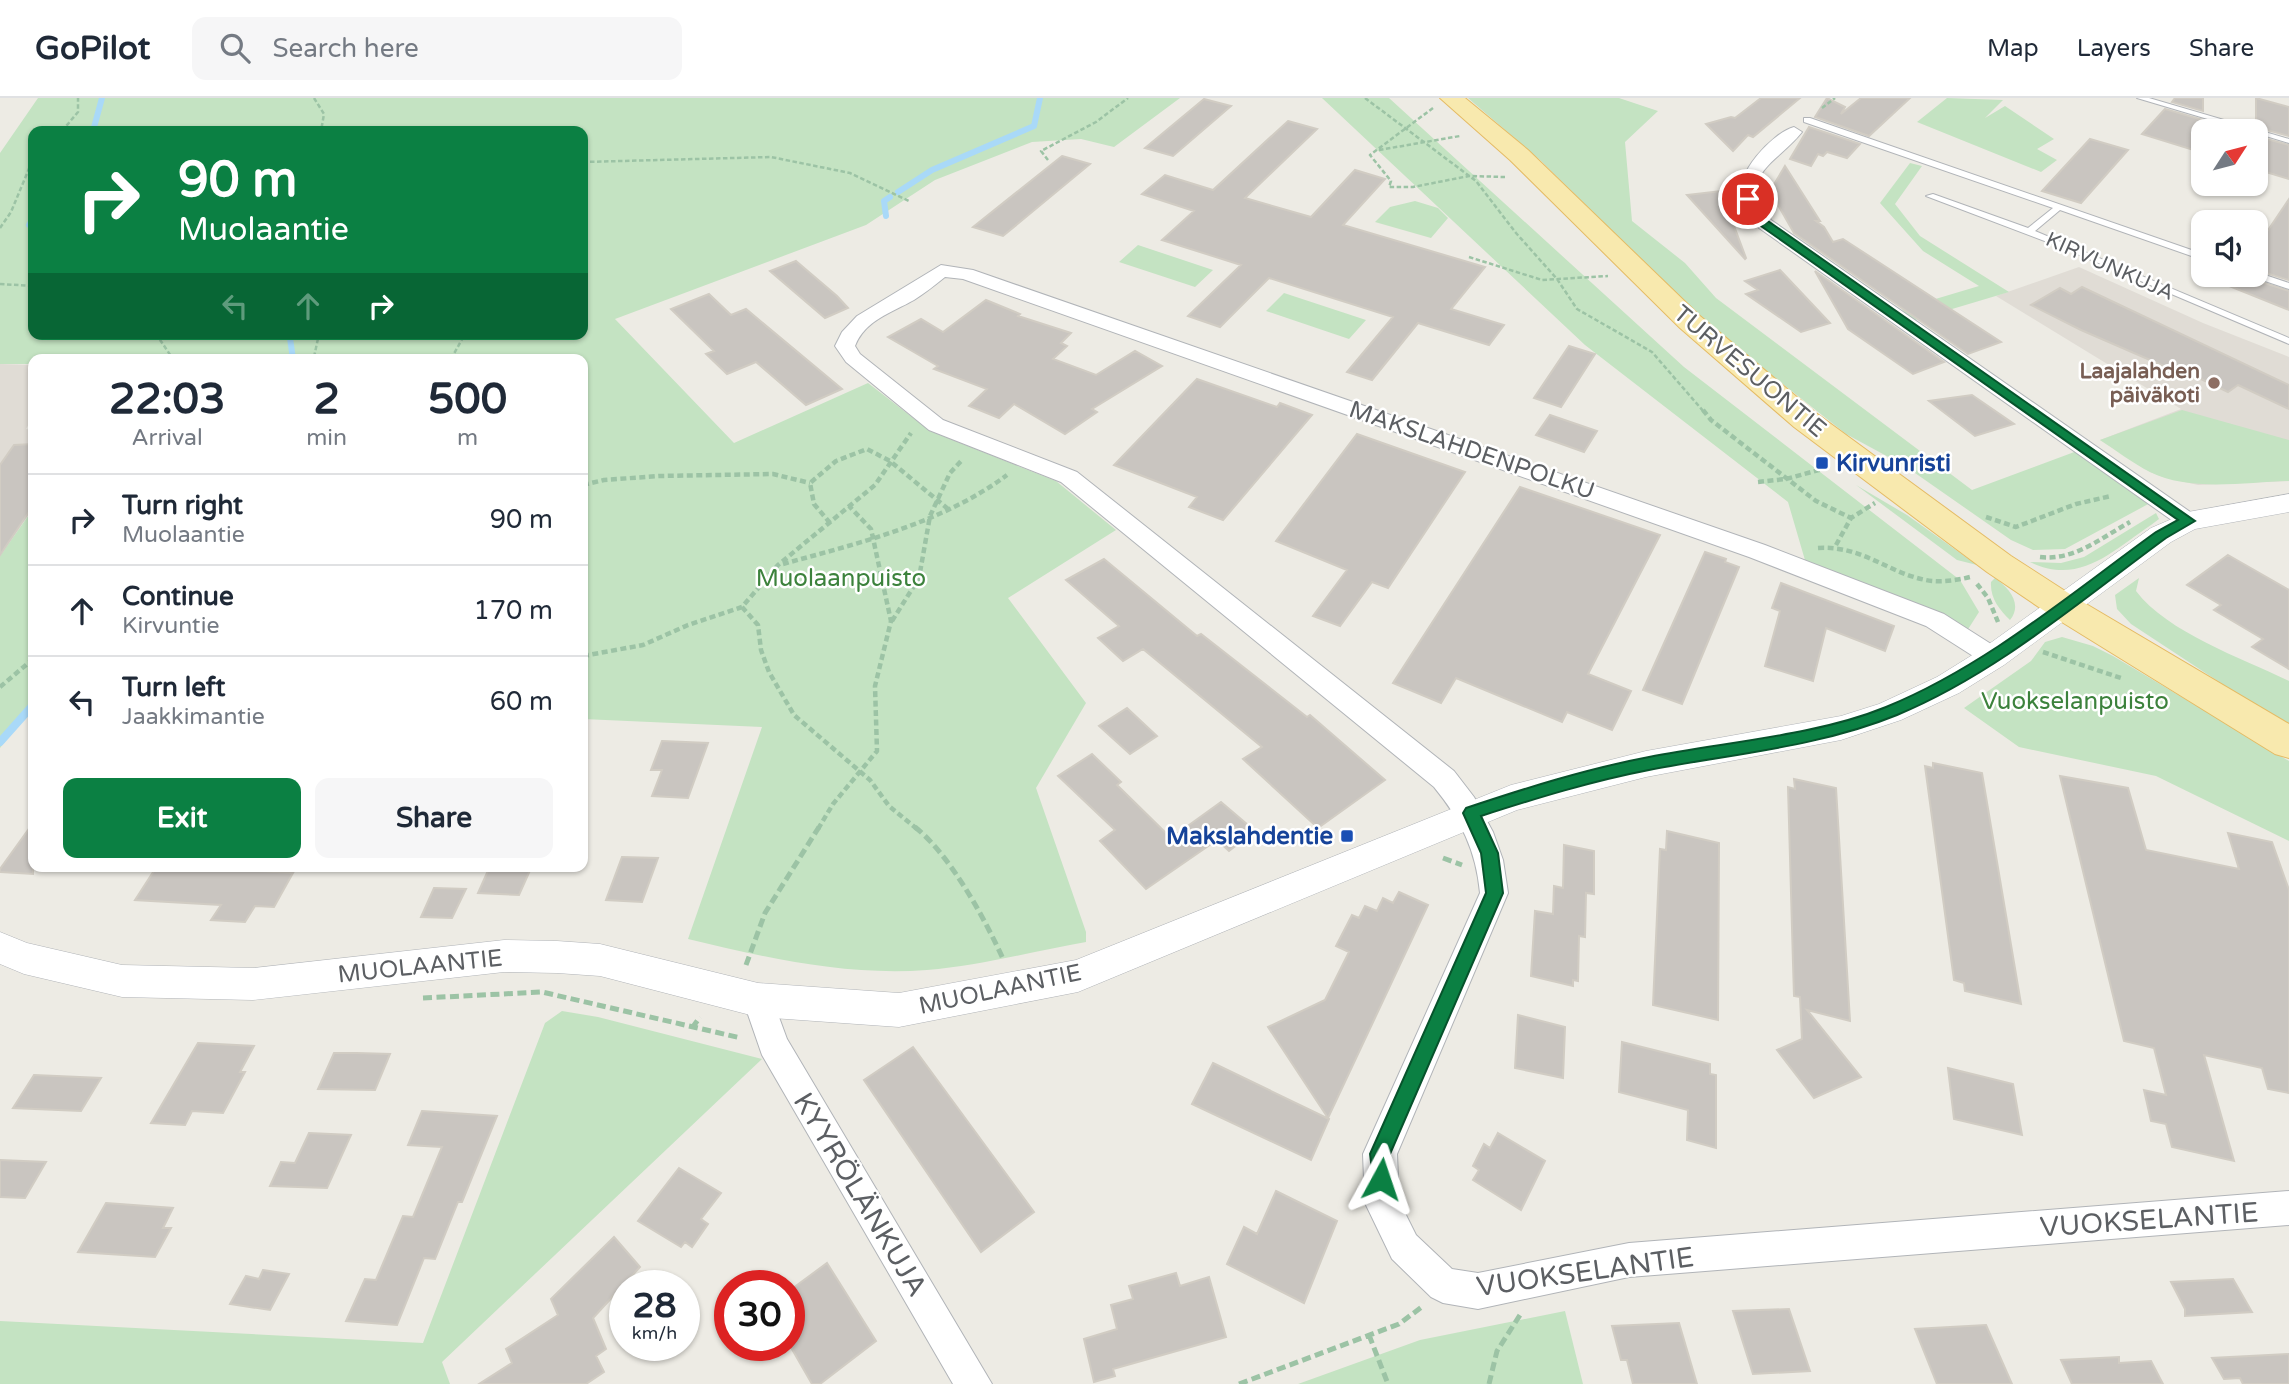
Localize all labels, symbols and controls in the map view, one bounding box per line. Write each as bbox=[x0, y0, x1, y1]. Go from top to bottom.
search box bbox=[192, 17, 682, 80]
text: GoPilot bbox=[35, 29, 150, 68]
icon: search bbox=[216, 29, 254, 67]
text: Search here bbox=[272, 33, 419, 64]
text: Map bbox=[1987, 34, 2039, 63]
text: Layers bbox=[2077, 34, 2151, 63]
text: Share bbox=[2189, 34, 2254, 63]
north arrow bbox=[2191, 119, 2268, 196]
map controls bbox=[2191, 119, 2268, 287]
text: 90 m bbox=[178, 151, 297, 210]
icon: right bbox=[63, 154, 154, 245]
pin bbox=[1718, 169, 1778, 229]
icon: arrive bbox=[1729, 180, 1767, 218]
button: sound bbox=[2191, 210, 2268, 287]
text: Muolaantie bbox=[178, 211, 349, 249]
street label: KIRVUNKUJA bbox=[2042, 227, 2178, 306]
icon: left bbox=[216, 287, 254, 325]
icon: ahead bbox=[289, 287, 327, 325]
icon: right bbox=[362, 287, 400, 325]
street label: TURVESUONTIE bbox=[1667, 299, 1832, 444]
place label: Laajalahden päiväkoti bbox=[2079, 359, 2200, 408]
text: 22:03 bbox=[109, 374, 225, 425]
text: 2 bbox=[313, 374, 340, 425]
text: 500 bbox=[428, 374, 507, 425]
marker: Laajalahden päiväkoti bbox=[2206, 375, 2222, 391]
street label: MAKSLAHDENPOLKU bbox=[1345, 395, 1598, 506]
text: Arrival bbox=[132, 424, 203, 452]
text: min bbox=[306, 424, 347, 452]
text: m bbox=[457, 424, 478, 452]
place label: Kirvunristi bbox=[1836, 449, 1951, 478]
marker: Kirvunristi bbox=[1814, 455, 1830, 471]
text: Turn right bbox=[122, 490, 243, 521]
icon: right bbox=[63, 501, 101, 539]
text: 90 m bbox=[490, 504, 553, 535]
text: Muolaantie bbox=[122, 521, 245, 549]
park label: Muolaanpuisto bbox=[756, 564, 926, 593]
text: Continue bbox=[122, 581, 234, 612]
icon: ahead bbox=[63, 592, 101, 630]
text: 170 m bbox=[473, 595, 553, 626]
text: Kirvuntie bbox=[122, 612, 219, 640]
text: Turn left bbox=[122, 672, 225, 703]
icon: left bbox=[63, 683, 101, 721]
text: 60 m bbox=[490, 686, 553, 717]
park label: Vuokselanpuisto bbox=[1981, 687, 2169, 716]
text: Jaakkimantie bbox=[122, 703, 265, 731]
button: Exit bbox=[63, 778, 301, 858]
button: Share bbox=[315, 778, 553, 858]
place label: Makslahdentie bbox=[1166, 822, 1333, 851]
marker: Makslahdentie bbox=[1339, 828, 1355, 844]
street label: MUOLAANTIE bbox=[336, 943, 504, 990]
street label: MUOLAANTIE bbox=[916, 958, 1084, 1021]
street label: KYYRÖLÄNKUJA bbox=[786, 1087, 934, 1302]
position arrow bbox=[1344, 1142, 1418, 1216]
street label: VUOKSELANTIE bbox=[2039, 1195, 2260, 1245]
street label: VUOKSELANTIE bbox=[1474, 1240, 1696, 1304]
speed limit sign: 30 bbox=[714, 1270, 805, 1361]
text: 28 bbox=[633, 1285, 676, 1327]
text: km/h bbox=[632, 1322, 677, 1344]

